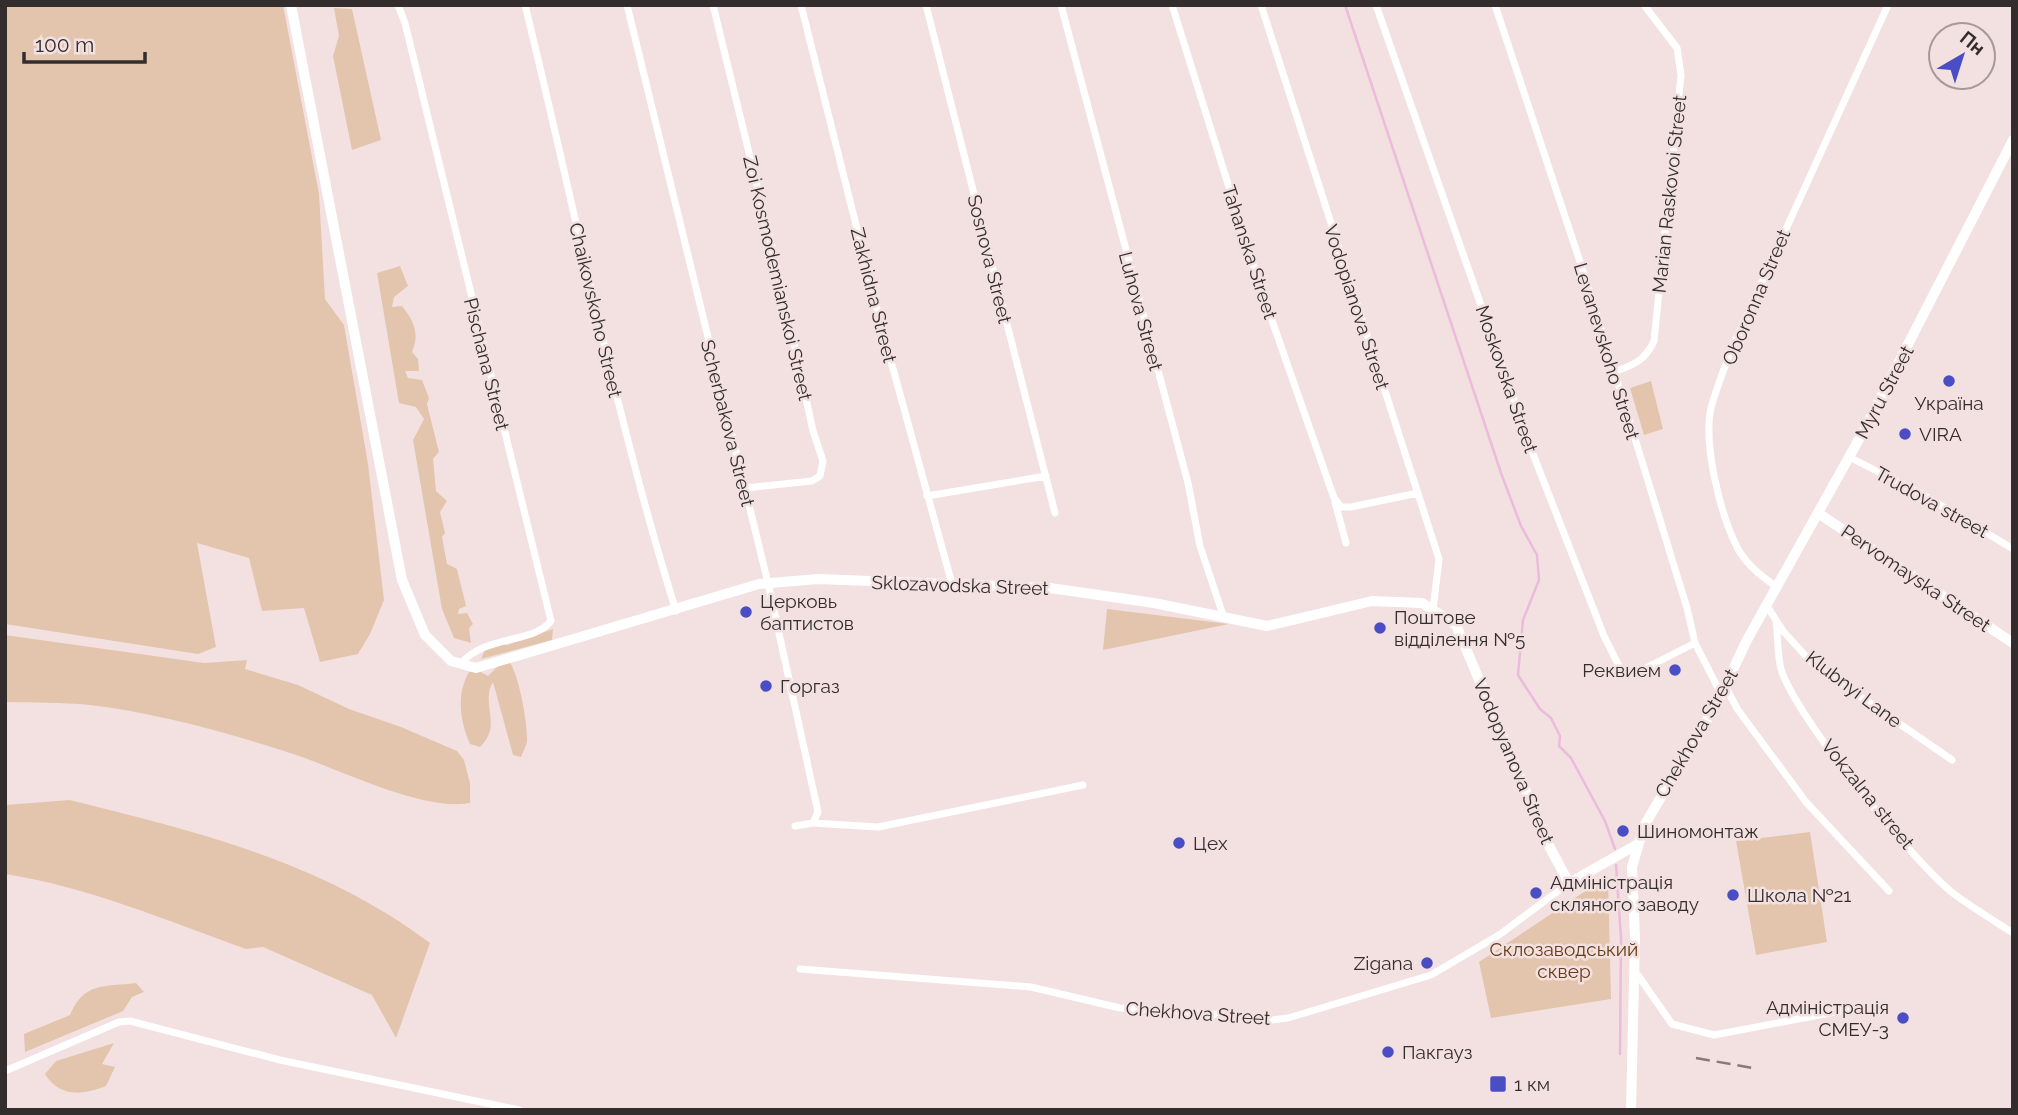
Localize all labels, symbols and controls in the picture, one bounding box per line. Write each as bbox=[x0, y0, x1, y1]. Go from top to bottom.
scale bar bbox=[24, 21, 145, 65]
north arrow bbox=[1927, 21, 1997, 91]
text: Пн bbox=[1956, 26, 1989, 59]
text: 100 m bbox=[35, 32, 94, 57]
street label: Marian Raskovoi Street bbox=[1648, 93, 1690, 294]
street label: Zoi Kosmodemianskoi Street bbox=[739, 153, 817, 403]
street label: Tahanska Street bbox=[1218, 182, 1282, 322]
street label: Sosnova Street bbox=[963, 192, 1017, 326]
street label: Chaikovskoho Street bbox=[565, 220, 627, 400]
street label: Vodopianova Street bbox=[1320, 222, 1394, 393]
street label: Zakhidna Street bbox=[847, 225, 902, 365]
street label: Oboronna Street bbox=[1718, 225, 1795, 368]
street label: Luhova Street bbox=[1115, 249, 1168, 373]
street label: Levanevskoho Street bbox=[1570, 260, 1645, 443]
street label: Pischana Street bbox=[460, 295, 514, 433]
street label: Moskovska Street bbox=[1471, 302, 1543, 456]
street label: Scherbakova Street bbox=[697, 337, 760, 509]
street label: Myru Street bbox=[1850, 341, 1918, 442]
marker: Україна bbox=[1941, 373, 1957, 389]
place label: Україна bbox=[1914, 392, 1984, 414]
place label: VIRA bbox=[1919, 423, 1962, 445]
marker: VIRA bbox=[1897, 426, 1913, 442]
street label: Trudova street bbox=[1871, 462, 1993, 543]
street label: Pervomayska Street bbox=[1837, 520, 1995, 636]
street label: Sklozavodska Street bbox=[871, 571, 1050, 599]
place label: Церковь баптистов bbox=[760, 590, 854, 634]
marker: Церковь баптистов bbox=[738, 604, 754, 620]
place label: Поштове відділення №5 bbox=[1394, 606, 1525, 650]
marker: Поштове відділення №5 bbox=[1372, 620, 1388, 636]
street label: Klubnyi Lane bbox=[1802, 646, 1906, 732]
place label: Реквием bbox=[1582, 659, 1661, 681]
marker: Реквием bbox=[1667, 662, 1683, 678]
street label: Chekhova Street bbox=[1650, 664, 1742, 801]
place label: Горгаз bbox=[780, 675, 840, 697]
street label: Vodopyanova Street bbox=[1469, 675, 1559, 848]
marker: Горгаз bbox=[758, 678, 774, 694]
street label: Vokzalna street bbox=[1817, 735, 1919, 854]
place label: Шиномонтаж bbox=[1637, 820, 1759, 842]
marker: Шиномонтаж bbox=[1615, 823, 1631, 839]
place label: Цех bbox=[1193, 832, 1228, 854]
marker: Цех bbox=[1171, 835, 1187, 851]
place label: Адміністрація скляного заводу bbox=[1550, 871, 1699, 915]
place label: Школа №21 bbox=[1747, 884, 1851, 906]
marker: Адміністрація скляного заводу bbox=[1528, 885, 1544, 901]
marker: Школа №21 bbox=[1725, 887, 1741, 903]
park label: Склозаводський сквер bbox=[1490, 938, 1638, 982]
place label: Zigana bbox=[1353, 952, 1413, 974]
marker: Zigana bbox=[1419, 955, 1435, 971]
place label: Адміністрація СМЕУ-3 bbox=[1766, 996, 1889, 1040]
street label: Chekhova Street bbox=[1125, 997, 1272, 1029]
marker: Адміністрація СМЕУ-3 bbox=[1895, 1010, 1911, 1026]
place label: Пакгауз bbox=[1402, 1041, 1473, 1063]
marker: Пакгауз bbox=[1380, 1044, 1396, 1060]
place label: 1 км bbox=[1514, 1073, 1550, 1095]
marker: 1 км bbox=[1488, 1074, 1508, 1094]

